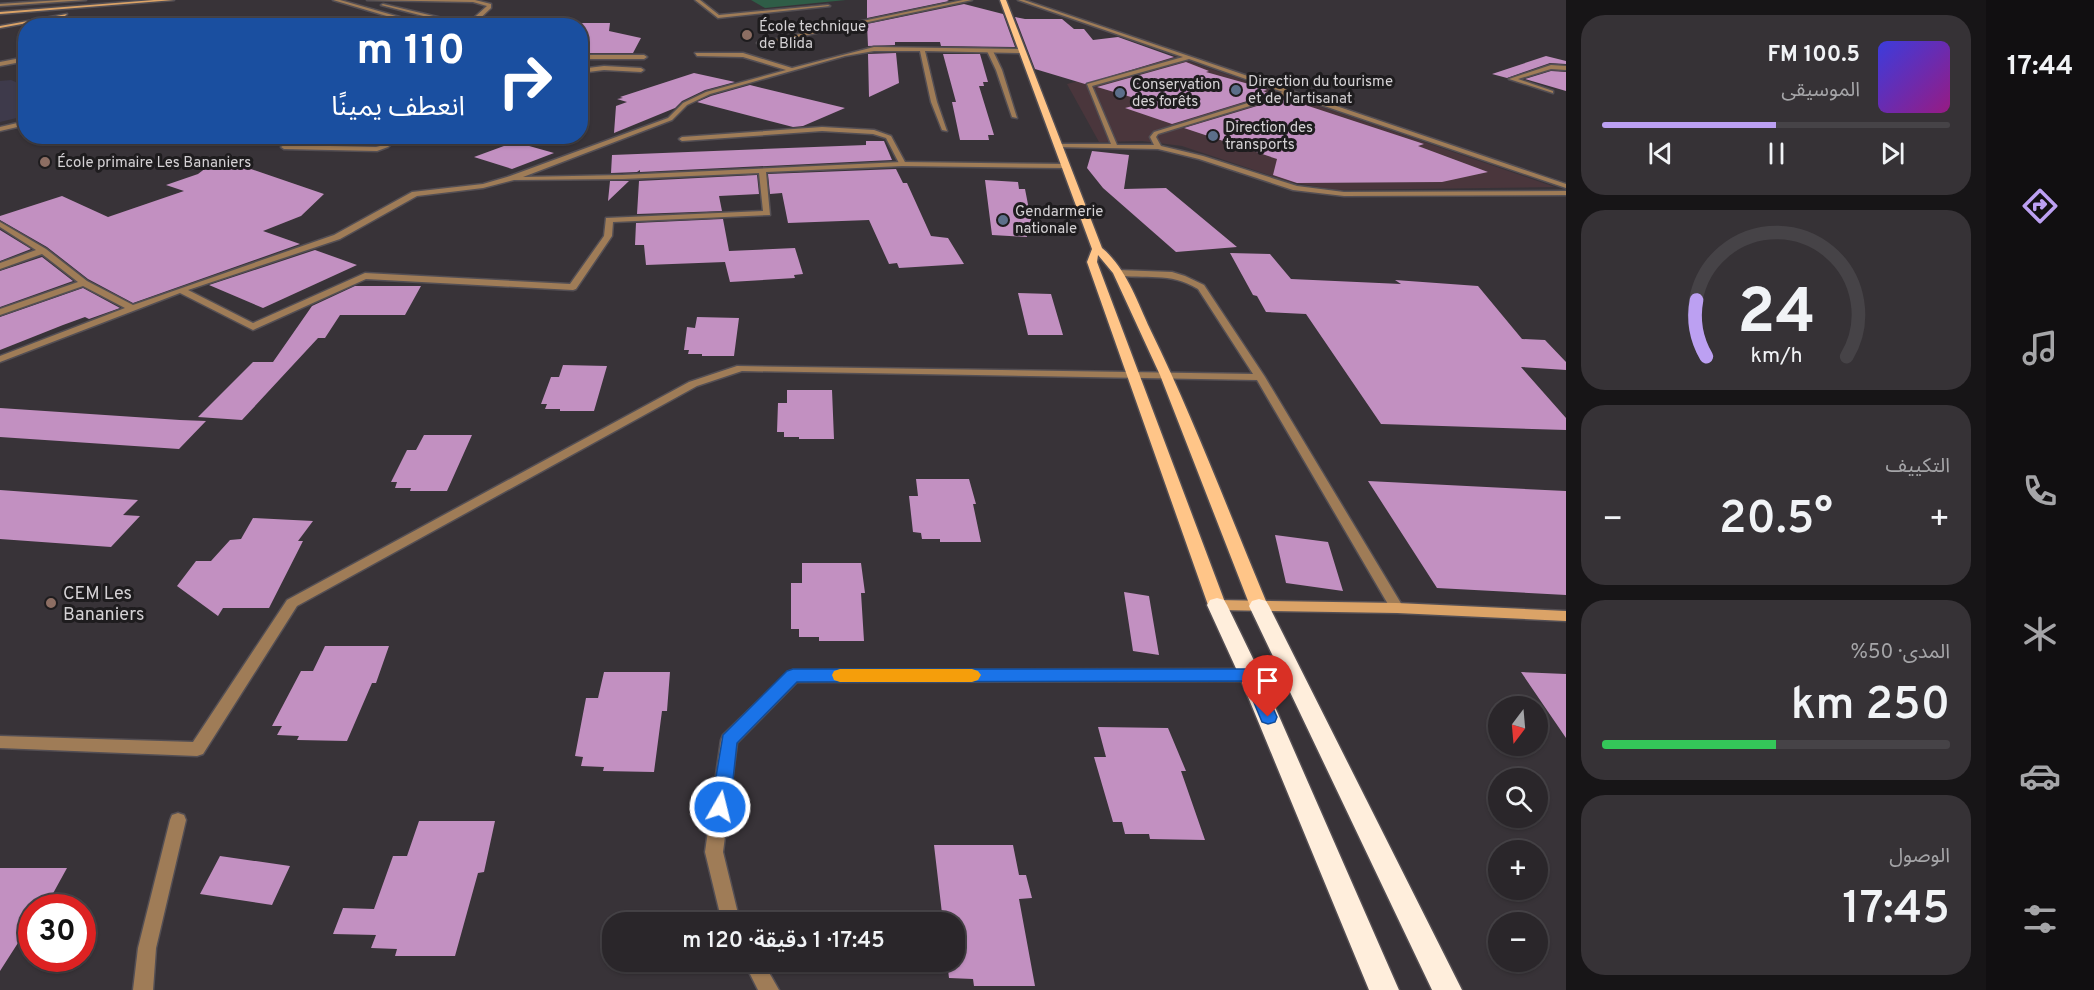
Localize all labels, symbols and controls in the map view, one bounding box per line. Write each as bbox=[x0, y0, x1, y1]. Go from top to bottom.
place label: École technique de Blida bbox=[759, 17, 866, 54]
text: 110 m bbox=[356, 26, 465, 79]
marker: École technique de Blida bbox=[740, 28, 754, 42]
icon: right bbox=[486, 42, 564, 120]
text: 100.5 FM bbox=[1767, 42, 1860, 69]
text: 17:44 bbox=[2007, 50, 2073, 84]
place label: Direction du tourisme et de l'artisanat bbox=[1248, 73, 1393, 109]
place label: Conservation des forêts bbox=[1132, 76, 1221, 112]
text: الموسيقى bbox=[1781, 78, 1860, 104]
marker: Direction du tourisme et de l'artisanat bbox=[1229, 83, 1243, 97]
marker: Conservation des forêts bbox=[1113, 86, 1127, 100]
text: انعطف يمينًا bbox=[331, 91, 465, 125]
place label: Direction des transports bbox=[1225, 119, 1313, 155]
marker: Direction des transports bbox=[1206, 129, 1220, 143]
icon: previous bbox=[1644, 137, 1677, 170]
icon: pause bbox=[1760, 137, 1793, 170]
icon: next bbox=[1876, 137, 1909, 170]
place label: École primaire Les Bananiers bbox=[57, 153, 251, 173]
marker: École primaire Les Bananiers bbox=[38, 155, 52, 169]
icon: directions bbox=[2019, 185, 2061, 227]
place label: Gendarmerie nationale bbox=[1015, 203, 1103, 239]
marker: Gendarmerie nationale bbox=[996, 213, 1010, 227]
text: 24 bbox=[1737, 276, 1815, 355]
icon: music bbox=[2019, 327, 2061, 369]
text: km/h bbox=[1750, 343, 1802, 370]
text: التكييف bbox=[1886, 454, 1950, 480]
icon: phone bbox=[2019, 470, 2061, 512]
text: 20.5° bbox=[1719, 492, 1833, 549]
text: − bbox=[1602, 500, 1623, 542]
text: + bbox=[1929, 500, 1950, 542]
place label: CEM Les Bananiers bbox=[63, 583, 144, 627]
marker: CEM Les Bananiers bbox=[44, 596, 58, 610]
icon: climate bbox=[2019, 613, 2061, 655]
text: المدى · 50% bbox=[1851, 640, 1950, 666]
pin bbox=[1242, 655, 1293, 717]
icon: arrive bbox=[1251, 664, 1284, 697]
text: 250 km bbox=[1791, 678, 1950, 735]
north arrow bbox=[1488, 696, 1548, 756]
map controls bbox=[1488, 696, 1548, 972]
icon: car bbox=[2019, 755, 2061, 797]
button: search bbox=[1488, 768, 1548, 828]
position arrow bbox=[688, 775, 752, 839]
button: + bbox=[1488, 840, 1548, 900]
text: الوصول bbox=[1889, 844, 1950, 870]
text: 17:45 bbox=[1842, 882, 1950, 939]
speed limit sign: 30 bbox=[18, 894, 96, 972]
icon: filters bbox=[2019, 898, 2061, 940]
button: − bbox=[1488, 912, 1548, 972]
text: 17:45 · 1 دقيقة · 120 m bbox=[682, 928, 885, 955]

